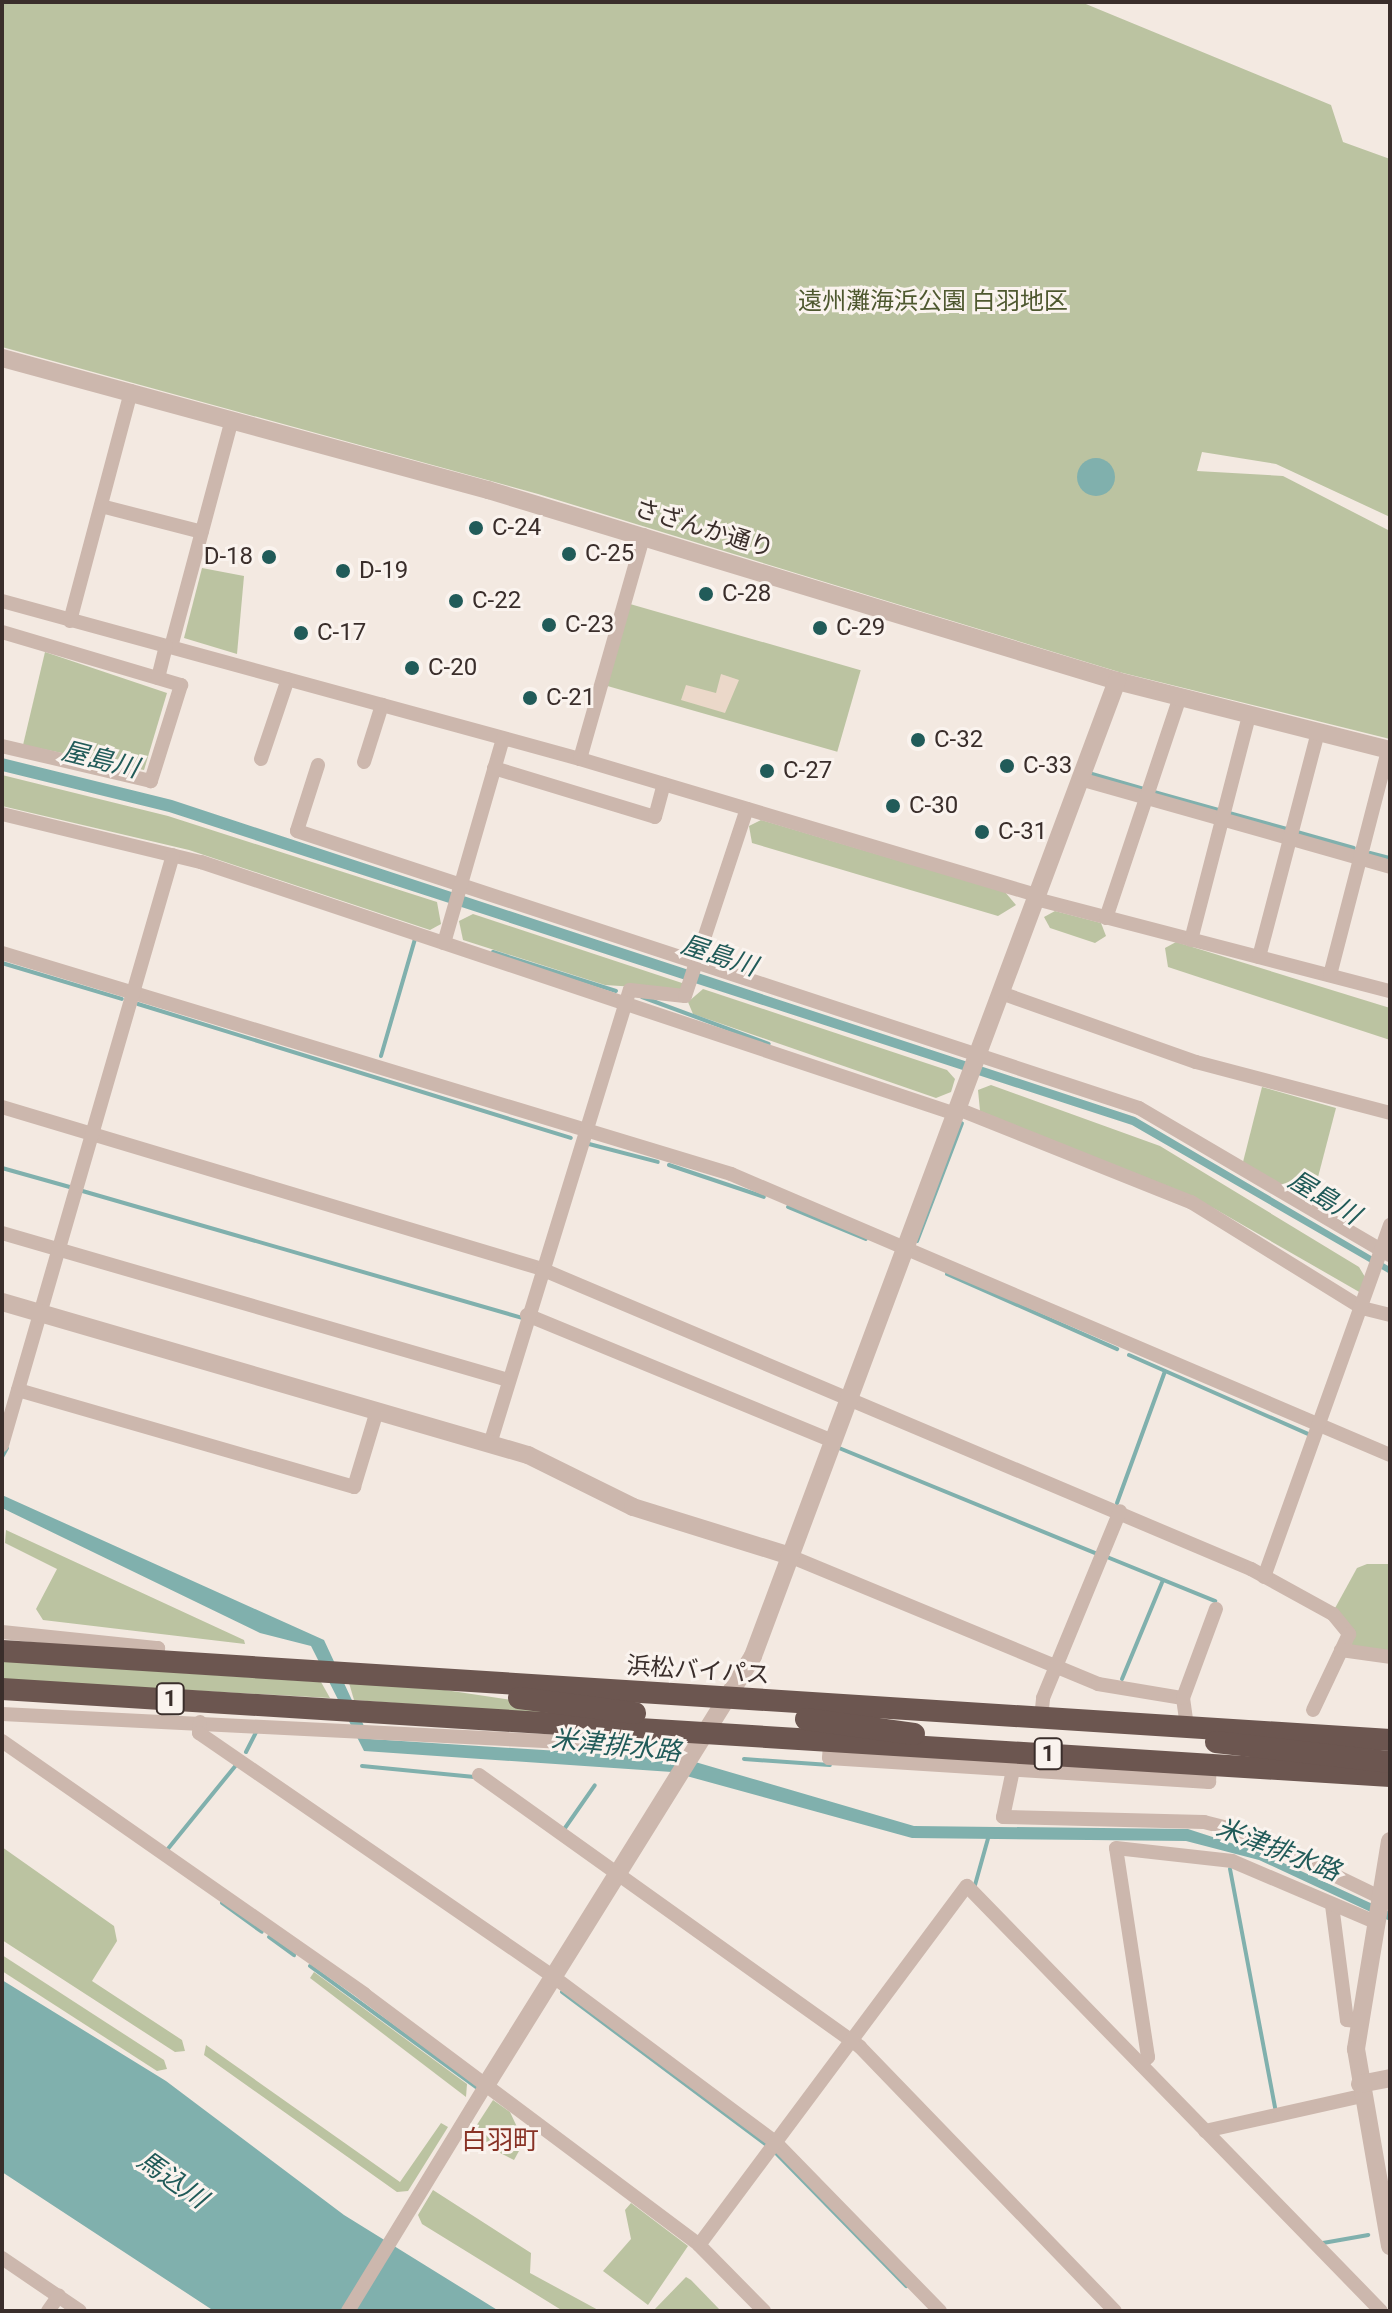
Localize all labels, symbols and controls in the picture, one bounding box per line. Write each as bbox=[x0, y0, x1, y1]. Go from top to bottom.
park label: 遠州灘海浜公園 白羽地区 bbox=[798, 288, 1068, 316]
street label: さざんか通り bbox=[631, 494, 777, 564]
place label: C-24 bbox=[492, 514, 541, 542]
marker: C-24 bbox=[467, 519, 485, 537]
place label: C-25 bbox=[585, 540, 634, 568]
place label: D-18 bbox=[204, 543, 253, 571]
marker: C-25 bbox=[560, 545, 578, 563]
marker: D-18 bbox=[260, 548, 278, 566]
place label: D-19 bbox=[359, 557, 408, 585]
marker: D-19 bbox=[334, 562, 352, 580]
place label: C-28 bbox=[722, 580, 771, 608]
marker: C-28 bbox=[697, 585, 715, 603]
place label: C-22 bbox=[472, 587, 521, 615]
marker: C-22 bbox=[447, 592, 465, 610]
place label: C-23 bbox=[565, 611, 614, 639]
place label: C-29 bbox=[836, 614, 885, 642]
marker: C-23 bbox=[540, 616, 558, 634]
place label: C-17 bbox=[317, 619, 366, 647]
marker: C-29 bbox=[811, 619, 829, 637]
marker: C-17 bbox=[292, 624, 310, 642]
place label: C-20 bbox=[428, 654, 477, 682]
marker: C-20 bbox=[403, 659, 421, 677]
place label: C-21 bbox=[546, 684, 595, 712]
marker: C-21 bbox=[521, 689, 539, 707]
place label: C-32 bbox=[934, 726, 983, 754]
marker: C-32 bbox=[909, 731, 927, 749]
water label: 屋島川 bbox=[58, 735, 142, 785]
place label: C-33 bbox=[1023, 752, 1072, 780]
place label: C-27 bbox=[783, 757, 832, 785]
marker: C-33 bbox=[998, 757, 1016, 775]
marker: C-27 bbox=[758, 762, 776, 780]
place label: C-30 bbox=[909, 792, 958, 820]
marker: C-30 bbox=[884, 797, 902, 815]
place label: C-31 bbox=[998, 818, 1047, 846]
marker: C-31 bbox=[973, 823, 991, 841]
water label: 屋島川 bbox=[677, 929, 761, 983]
water label: 屋島川 bbox=[1283, 1165, 1365, 1231]
street label: 浜松バイパス bbox=[625, 1652, 771, 1690]
road number: 1 bbox=[154, 1681, 186, 1717]
water label: 米津排水路 bbox=[550, 1724, 682, 1768]
road number: 1 bbox=[1032, 1736, 1064, 1772]
water label: 米津排水路 bbox=[1212, 1812, 1344, 1888]
district label: 白羽町 bbox=[461, 2125, 539, 2157]
water label: 馬込川 bbox=[131, 2145, 213, 2215]

